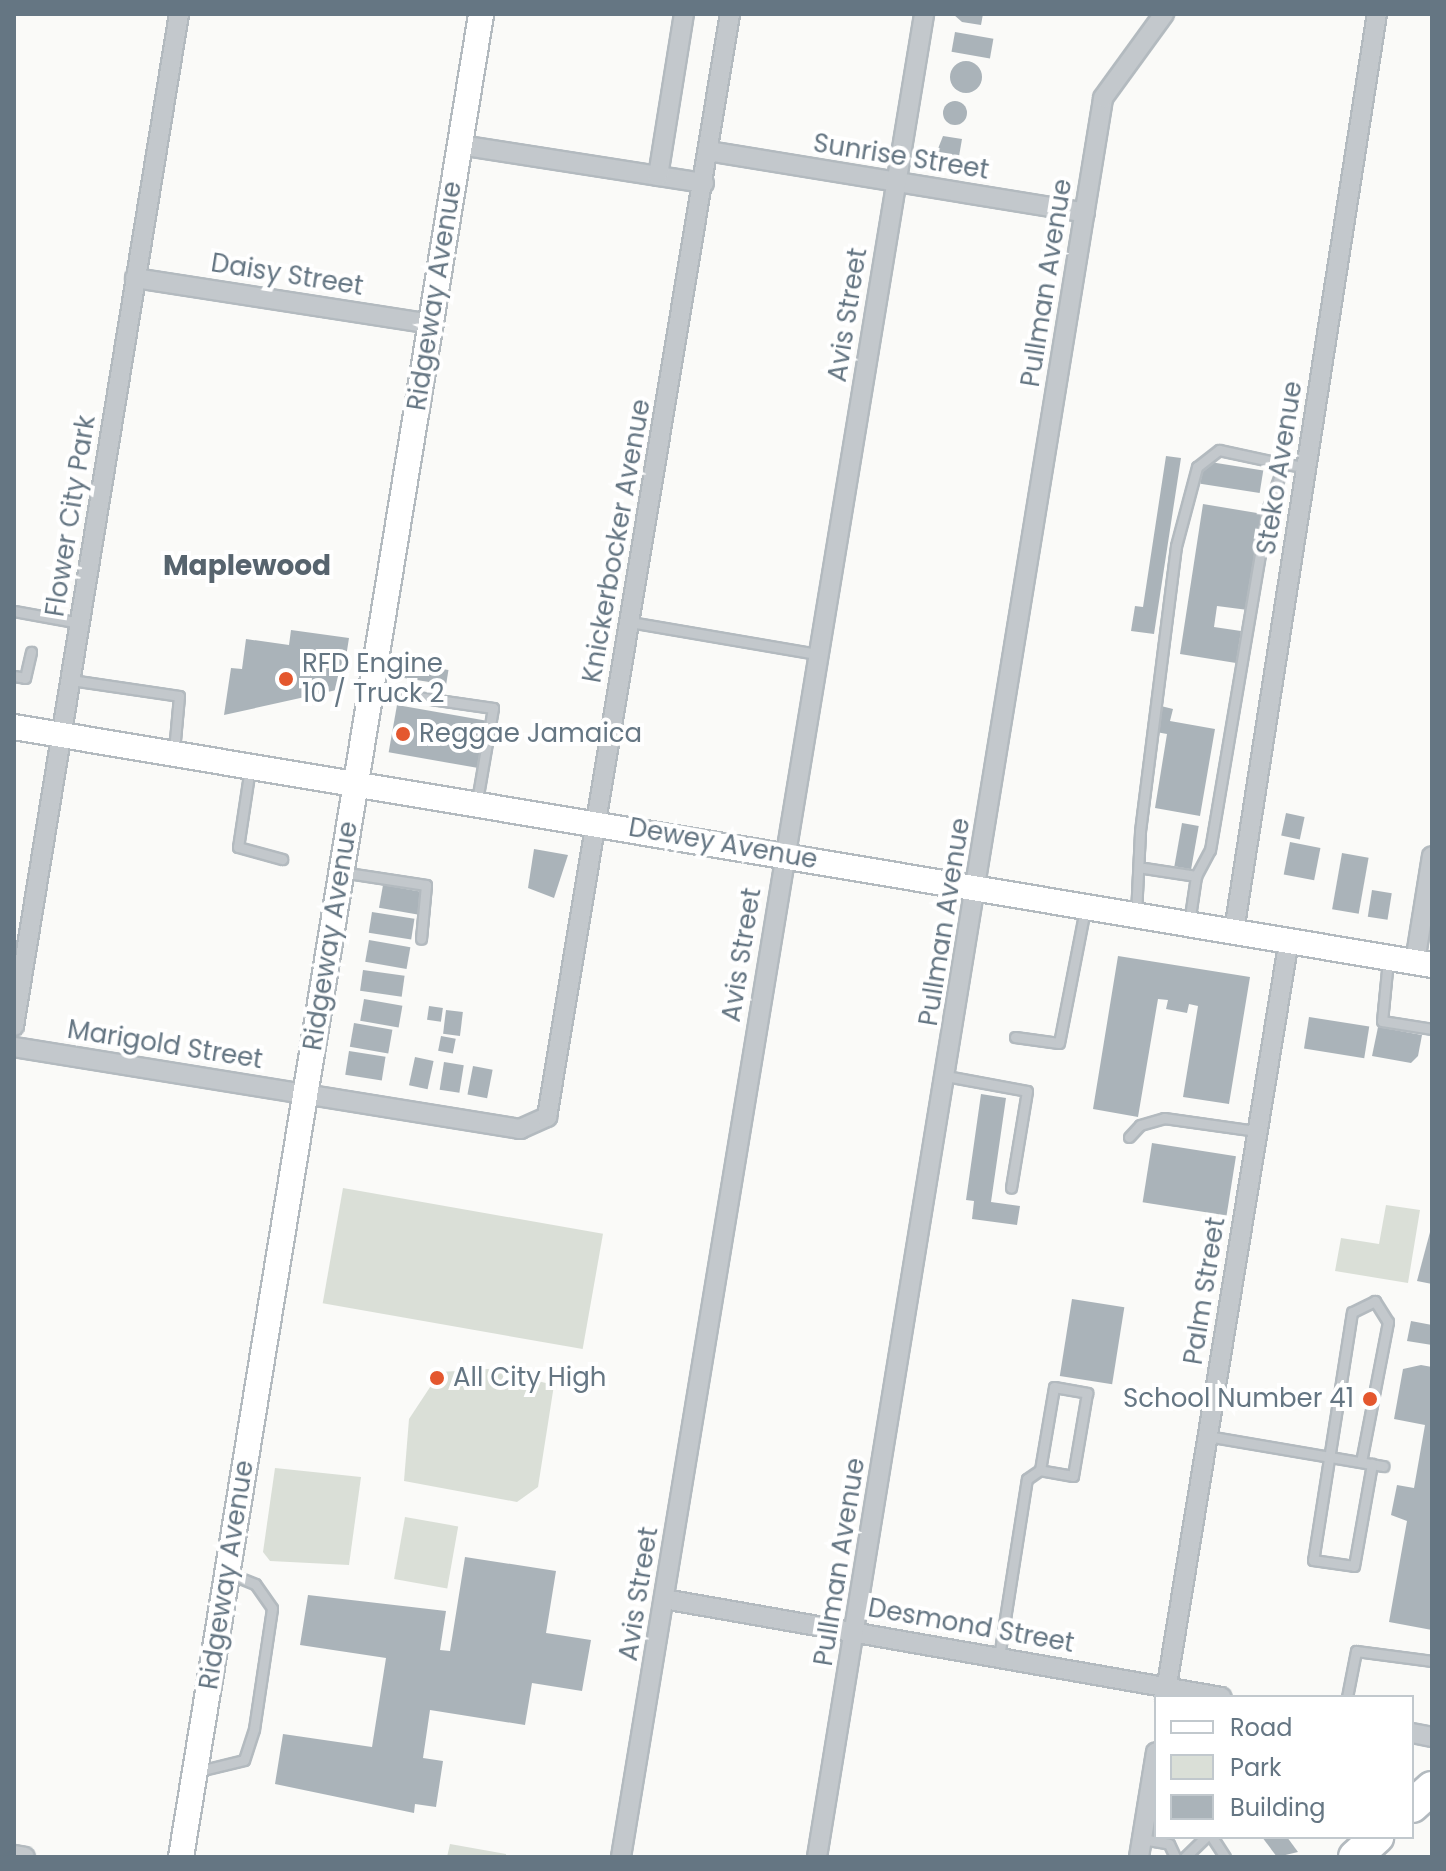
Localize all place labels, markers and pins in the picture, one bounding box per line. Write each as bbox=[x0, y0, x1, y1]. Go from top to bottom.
place label: RFD Engine 10 / Truck 2 bbox=[302, 648, 444, 710]
marker: RFD Engine 10 / Truck 2 bbox=[277, 670, 295, 688]
place label: Reggae Jamaica bbox=[419, 718, 642, 750]
marker: Reggae Jamaica bbox=[394, 725, 412, 743]
place label: All City High bbox=[453, 1362, 606, 1394]
marker: All City High bbox=[428, 1369, 446, 1387]
place label: School Number 41 bbox=[1123, 1383, 1354, 1415]
marker: School Number 41 bbox=[1361, 1390, 1379, 1408]

